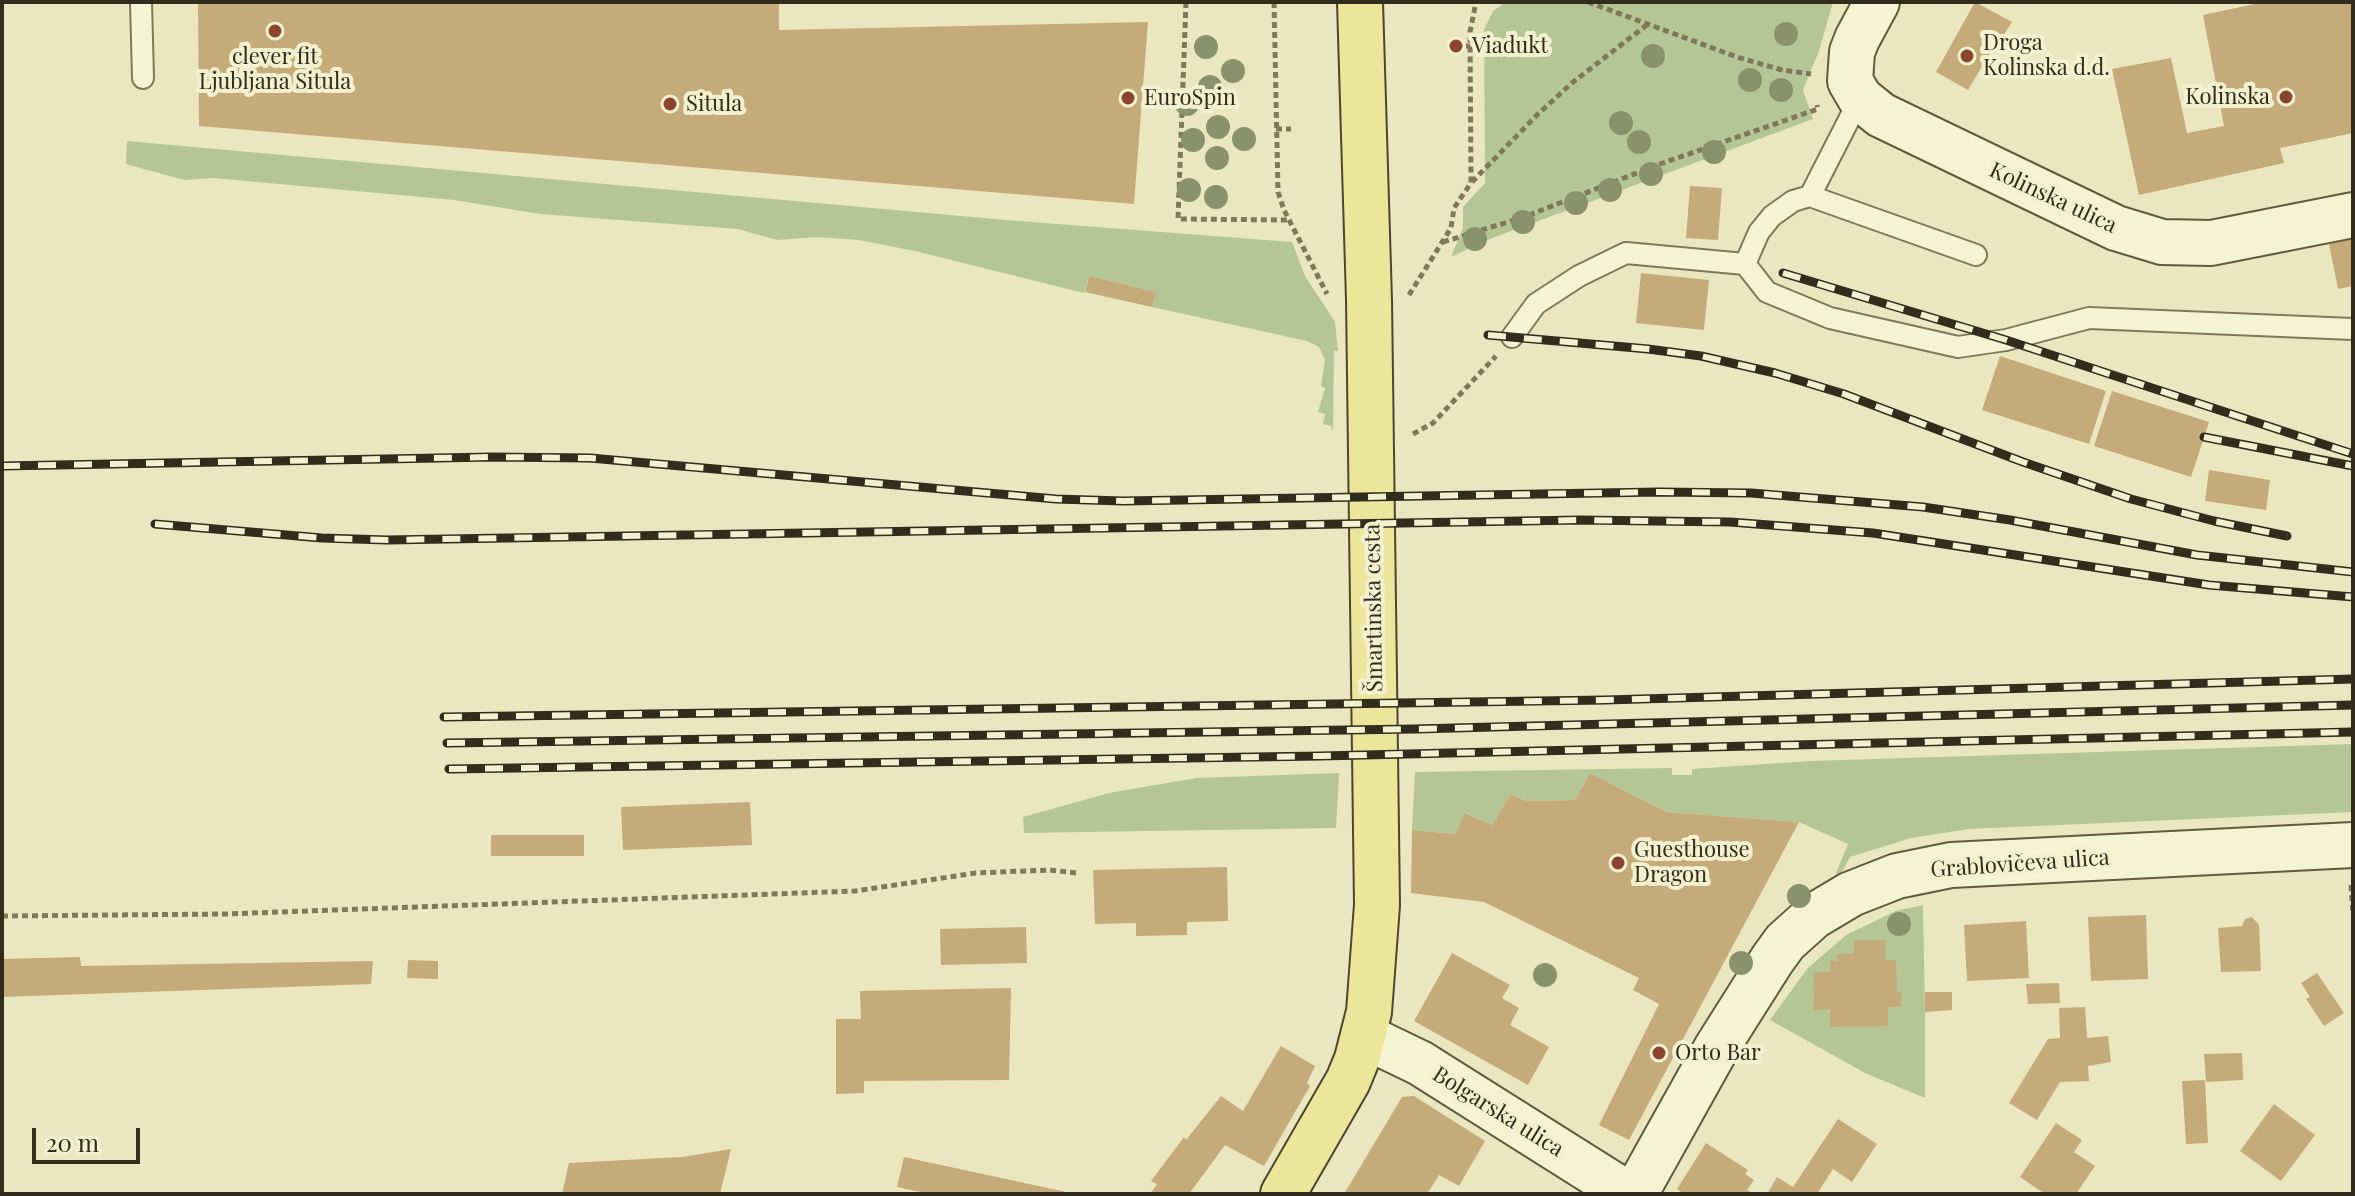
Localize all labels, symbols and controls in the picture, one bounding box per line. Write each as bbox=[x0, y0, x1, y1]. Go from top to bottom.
marker: clever fit Ljubljana Situla bbox=[266, 22, 284, 40]
place label: Droga Kolinska d.d. bbox=[1983, 30, 2110, 82]
place label: Viadukt bbox=[1472, 33, 1548, 59]
marker: Viadukt bbox=[1447, 37, 1465, 55]
place label: clever fit Ljubljana Situla bbox=[199, 44, 351, 96]
marker: Droga Kolinska d.d. bbox=[1958, 47, 1976, 65]
place label: Kolinska bbox=[2185, 84, 2270, 110]
place label: EuroSpin bbox=[1144, 85, 1236, 111]
marker: Kolinska bbox=[2277, 88, 2295, 106]
marker: EuroSpin bbox=[1119, 89, 1137, 107]
place label: Situla bbox=[686, 91, 742, 117]
marker: Situla bbox=[661, 95, 679, 113]
street label: Kolinska ulica bbox=[1985, 157, 2121, 239]
street label: Šmartinska cesta bbox=[1359, 524, 1389, 692]
place label: Guesthouse Dragon bbox=[1634, 837, 1750, 888]
street label: Grablovičeva ulica bbox=[1930, 845, 2110, 883]
marker: Guesthouse Dragon bbox=[1609, 854, 1627, 872]
place label: Orto Bar bbox=[1675, 1040, 1761, 1066]
marker: Orto Bar bbox=[1650, 1044, 1668, 1062]
street label: Bolgarska ulica bbox=[1428, 1061, 1568, 1163]
scale bar bbox=[36, 1112, 144, 1162]
text: 20 m bbox=[46, 1126, 99, 1158]

